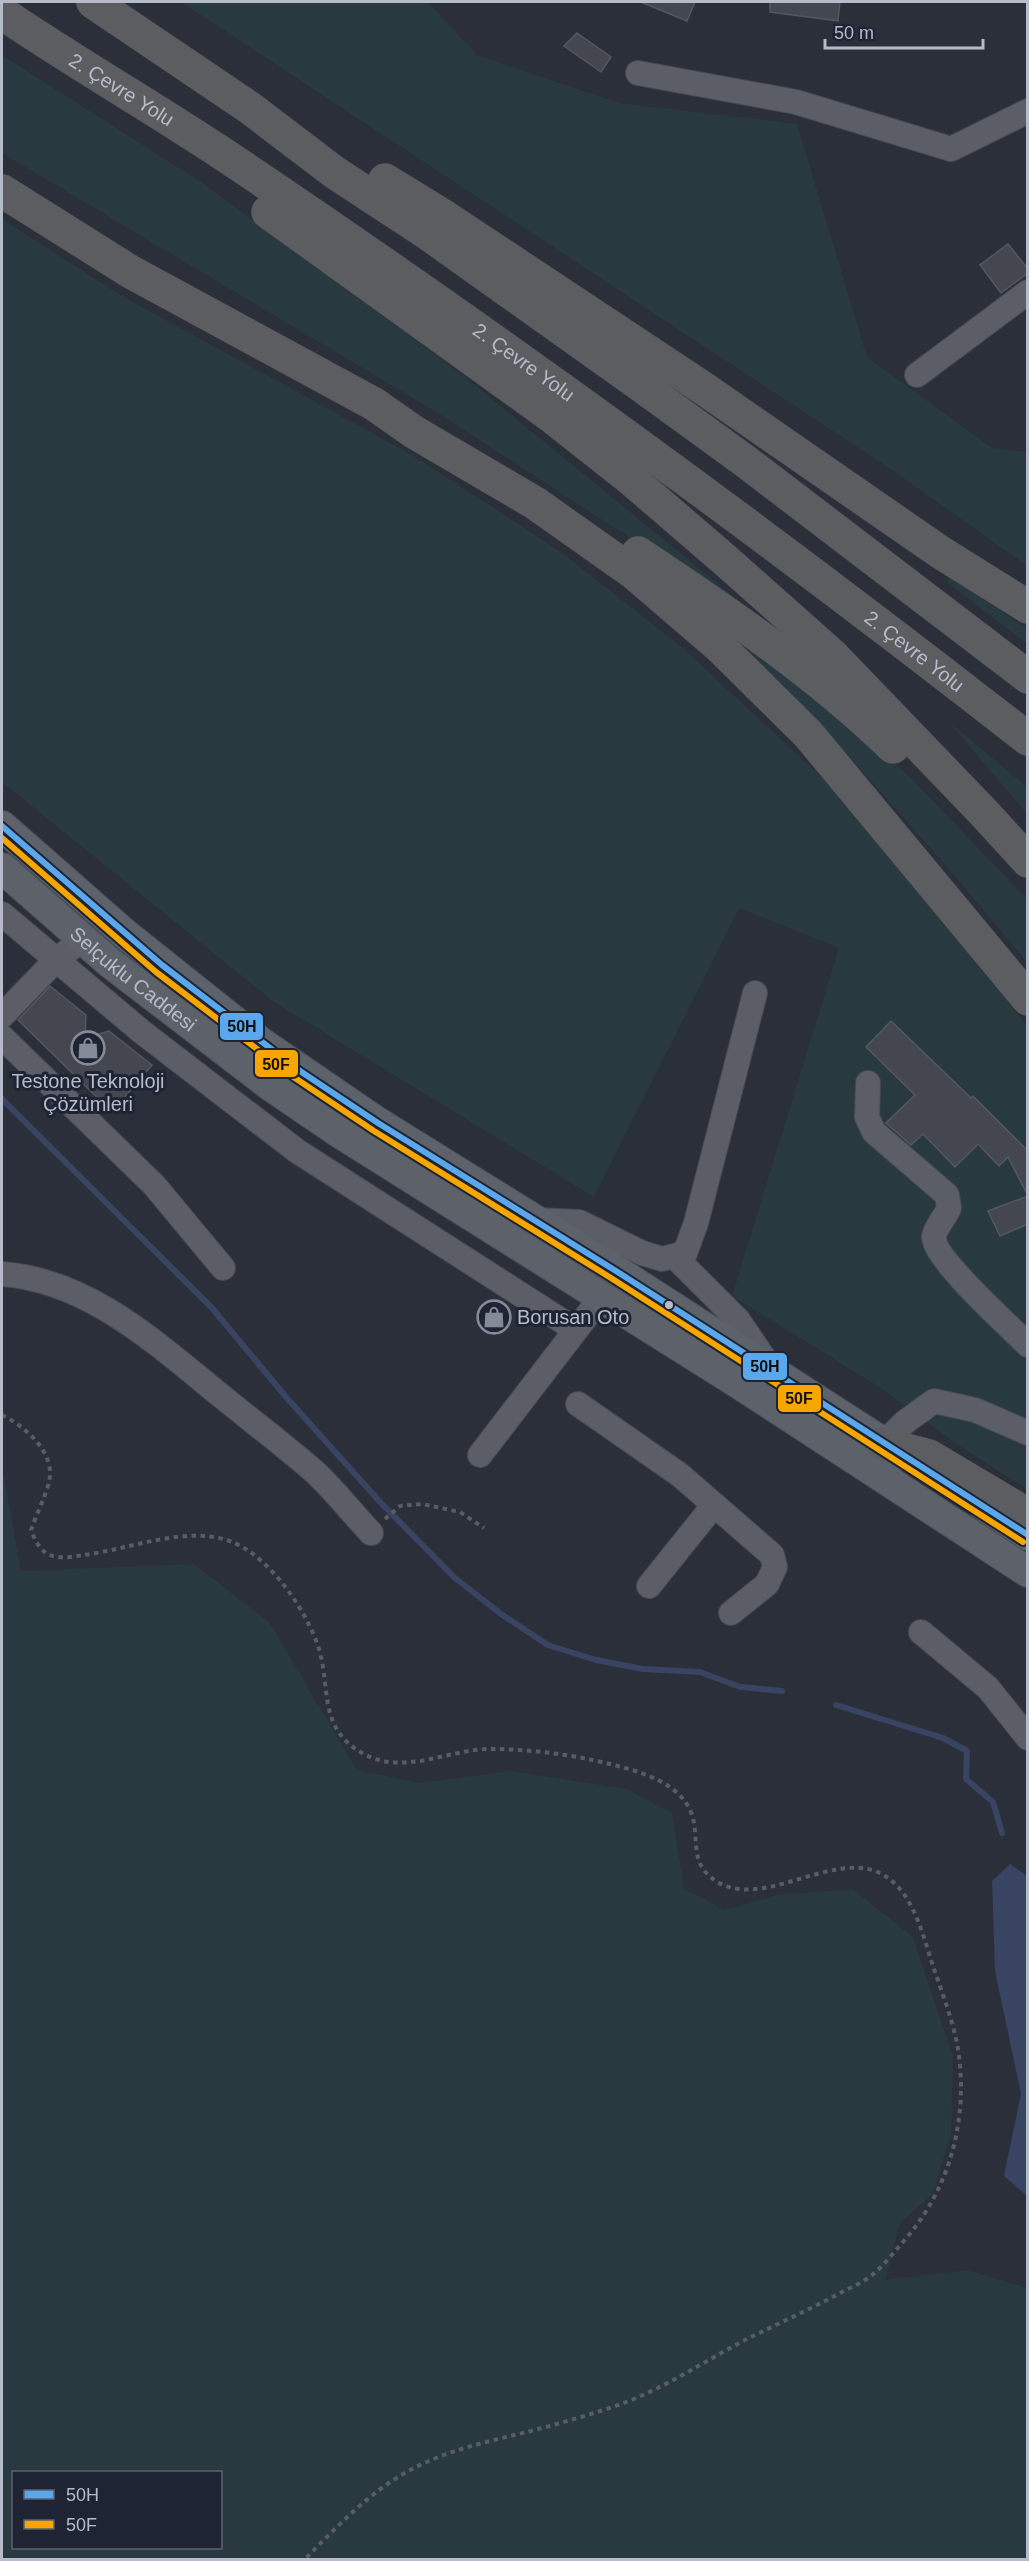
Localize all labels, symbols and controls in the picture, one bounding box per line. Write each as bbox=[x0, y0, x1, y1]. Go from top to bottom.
scale bar bbox=[825, 12, 982, 50]
text: 50 m bbox=[834, 23, 874, 43]
street label: 2. Çevre Yolu bbox=[65, 49, 178, 130]
street label: 2. Çevre Yolu bbox=[469, 319, 579, 406]
street label: 2. Çevre Yolu bbox=[861, 606, 968, 696]
street label: Selçuklu Caddesi bbox=[66, 922, 201, 1036]
line badge: 50H bbox=[219, 1012, 264, 1041]
text: 50H bbox=[227, 1018, 257, 1035]
shop icon: Testone Teknoloji Çözümleri bbox=[70, 1030, 106, 1066]
line badge: 50F bbox=[254, 1049, 299, 1078]
text: 50F bbox=[262, 1056, 290, 1073]
place label: Testone Teknoloji Çözümleri bbox=[11, 1070, 165, 1115]
shop icon: Borusan Oto bbox=[476, 1299, 512, 1335]
unlabelled marker bbox=[663, 1299, 675, 1311]
place label: Borusan Oto bbox=[517, 1306, 629, 1328]
line badge: 50H bbox=[742, 1352, 788, 1381]
text: 50H bbox=[750, 1358, 780, 1375]
line badge: 50F bbox=[777, 1384, 822, 1413]
text: 50F bbox=[785, 1390, 813, 1407]
legend bbox=[12, 2471, 222, 2549]
text: 50H bbox=[66, 2485, 99, 2505]
text: 50F bbox=[66, 2515, 97, 2535]

